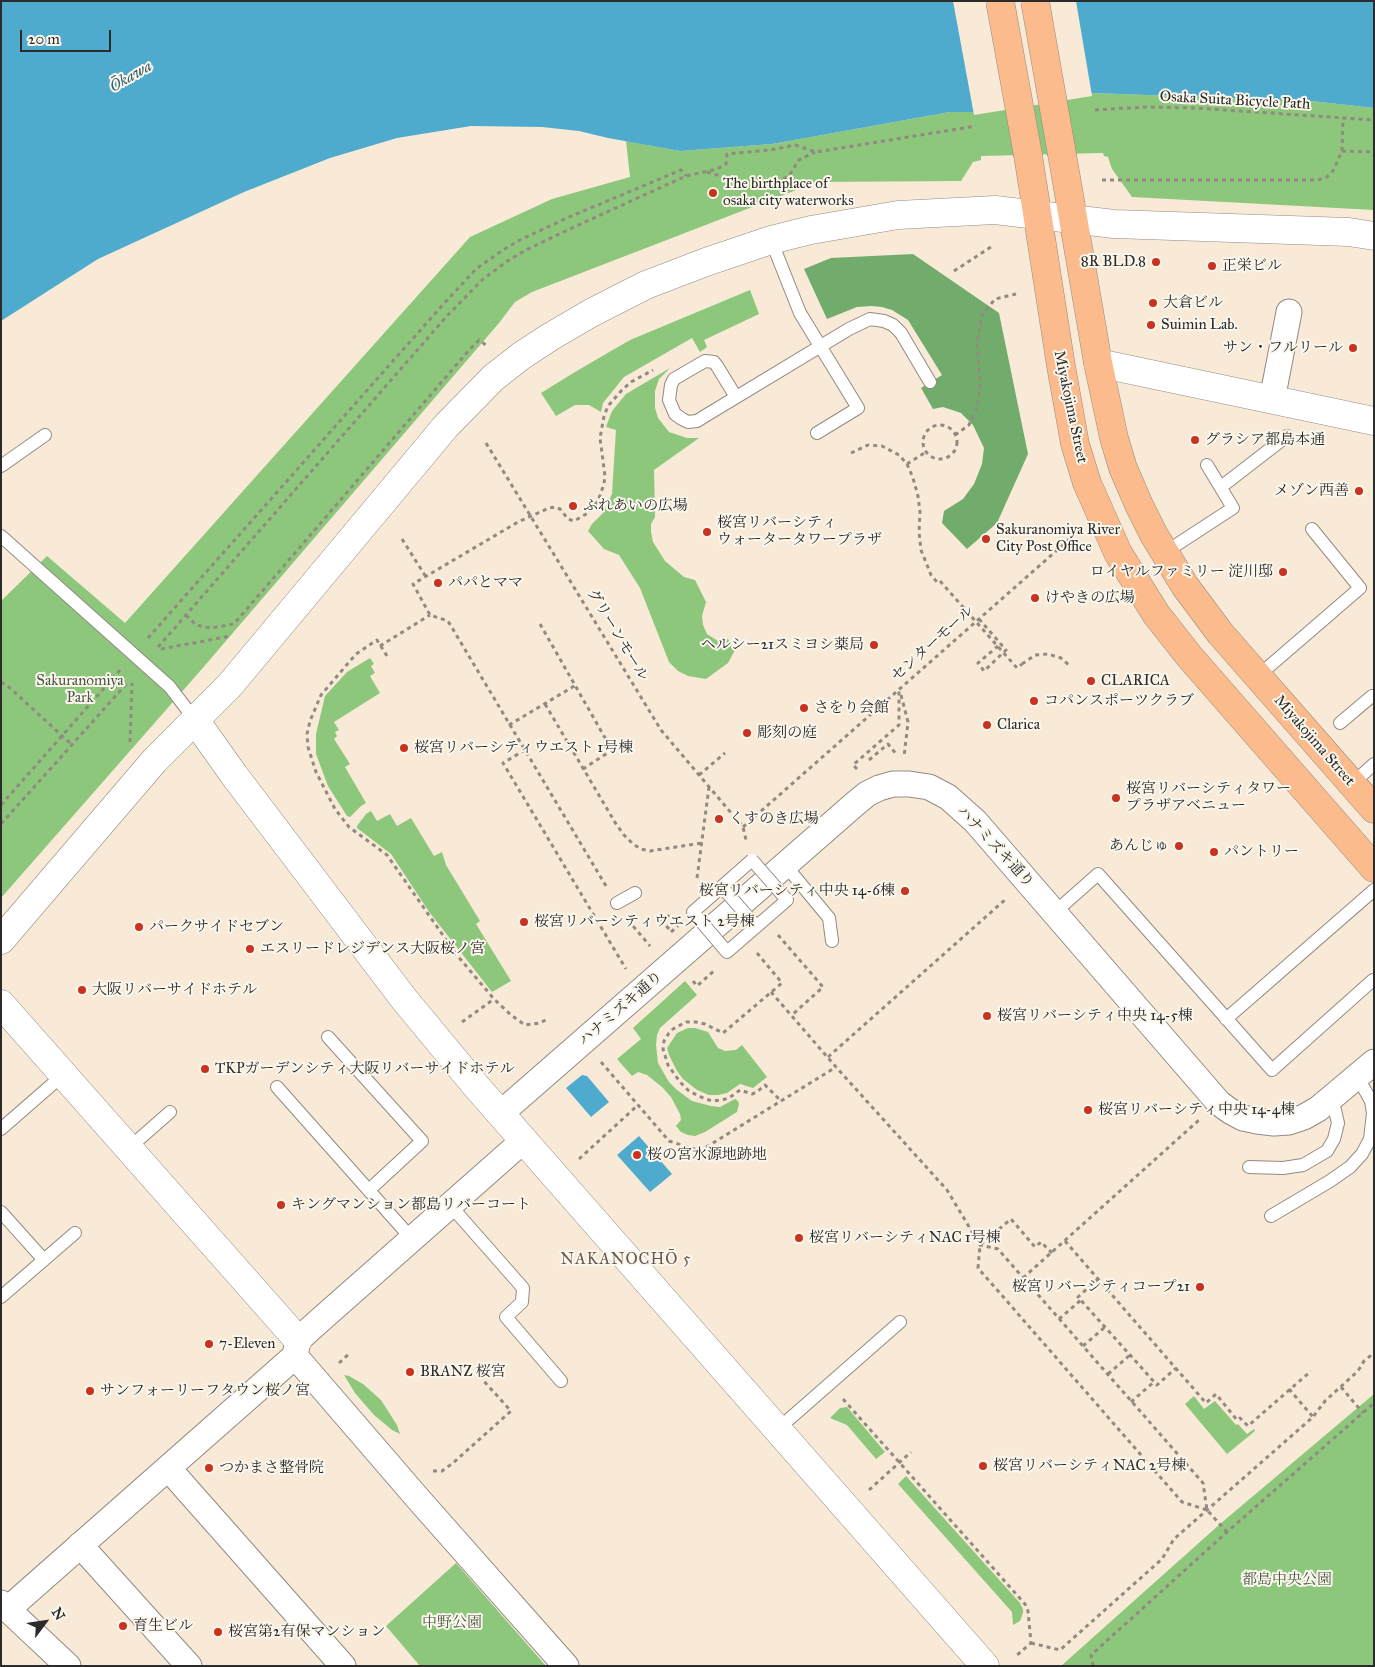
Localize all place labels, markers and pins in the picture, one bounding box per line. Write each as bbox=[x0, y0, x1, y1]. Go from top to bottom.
place label: The birthplace of osaka city waterworks bbox=[723, 175, 854, 210]
marker: The birthplace of osaka city waterworks bbox=[707, 187, 719, 199]
place label: 8R BLD.8 bbox=[1081, 253, 1146, 271]
marker: 8R BLD.8 bbox=[1150, 256, 1162, 268]
place label: 正栄ビル bbox=[1222, 257, 1282, 275]
marker: 正栄ビル bbox=[1206, 260, 1218, 272]
place label: 大倉ビル bbox=[1163, 294, 1223, 312]
marker: 大倉ビル bbox=[1147, 297, 1159, 309]
place label: Suimin Lab. bbox=[1161, 316, 1238, 334]
marker: Suimin Lab. bbox=[1145, 319, 1157, 331]
place label: サン・フルリール bbox=[1223, 339, 1343, 357]
marker: サン・フルリール bbox=[1347, 342, 1359, 354]
place label: グラシア都島本通 bbox=[1205, 431, 1325, 449]
marker: グラシア都島本通 bbox=[1189, 434, 1201, 446]
place label: メゾン西善 bbox=[1274, 482, 1349, 500]
marker: メゾン西善 bbox=[1353, 485, 1365, 497]
place label: ふれあいの広場 bbox=[583, 497, 688, 515]
marker: ふれあいの広場 bbox=[567, 500, 579, 512]
place label: 桜宮リバーシティ ウォータータワープラザ bbox=[717, 514, 882, 549]
place label: Sakuranomiya River City Post Office bbox=[996, 521, 1120, 556]
marker: 桜宮リバーシティ ウォータータワープラザ bbox=[701, 526, 713, 538]
marker: Sakuranomiya River City Post Office bbox=[980, 533, 992, 545]
place label: ロイヤルファミリー 淀川邸 bbox=[1090, 563, 1273, 581]
marker: ロイヤルファミリー 淀川邸 bbox=[1277, 566, 1289, 578]
place label: パパとママ bbox=[448, 574, 523, 592]
marker: パパとママ bbox=[432, 577, 444, 589]
place label: けやきの広場 bbox=[1045, 589, 1135, 607]
marker: けやきの広場 bbox=[1029, 592, 1041, 604]
place label: ヘルシー21スミヨシ薬局 bbox=[701, 636, 864, 654]
marker: ヘルシー21スミヨシ薬局 bbox=[868, 639, 880, 651]
place label: CLARICA bbox=[1101, 672, 1170, 690]
marker: CLARICA bbox=[1085, 675, 1097, 687]
place label: コパンスポーツクラブ bbox=[1044, 692, 1194, 710]
marker: コパンスポーツクラブ bbox=[1028, 695, 1040, 707]
place label: さをり会館 bbox=[814, 699, 889, 717]
marker: さをり会館 bbox=[798, 702, 810, 714]
place label: Clarica bbox=[997, 716, 1040, 734]
marker: Clarica bbox=[981, 719, 993, 731]
place label: 彫刻の庭 bbox=[757, 724, 817, 742]
marker: 彫刻の庭 bbox=[741, 727, 753, 739]
place label: 桜宮リバーシティウエスト 1号棟 bbox=[414, 739, 633, 757]
marker: 桜宮リバーシティウエスト 1号棟 bbox=[398, 742, 410, 754]
place label: 桜宮リバーシティタワー プラザアベニュー bbox=[1126, 780, 1291, 815]
marker: 桜宮リバーシティタワー プラザアベニュー bbox=[1110, 792, 1122, 804]
place label: くすのき広場 bbox=[729, 810, 819, 828]
marker: くすのき広場 bbox=[713, 813, 725, 825]
place label: あんじゅ bbox=[1109, 837, 1169, 855]
marker: あんじゅ bbox=[1173, 840, 1185, 852]
place label: パントリー bbox=[1224, 843, 1299, 861]
marker: パントリー bbox=[1208, 846, 1220, 858]
place label: 桜宮リバーシティ中央 14-6棟 bbox=[699, 882, 895, 900]
marker: 桜宮リバーシティ中央 14-6棟 bbox=[899, 885, 911, 897]
place label: 桜宮リバーシティウエスト 2号棟 bbox=[534, 913, 755, 931]
marker: 桜宮リバーシティウエスト 2号棟 bbox=[518, 916, 530, 928]
place label: パークサイドセブン bbox=[149, 918, 284, 936]
marker: パークサイドセブン bbox=[133, 921, 145, 933]
place label: エスリードレジデンス大阪桜ノ宮 bbox=[260, 940, 485, 958]
marker: エスリードレジデンス大阪桜ノ宮 bbox=[244, 943, 256, 955]
place label: 大阪リバーサイドホテル bbox=[92, 981, 257, 999]
marker: 大阪リバーサイドホテル bbox=[76, 984, 88, 996]
place label: 桜宮リバーシティ中央 14-5棟 bbox=[997, 1007, 1193, 1025]
marker: 桜宮リバーシティ中央 14-5棟 bbox=[981, 1010, 993, 1022]
place label: TKPガーデンシティ大阪リバーサイドホテル bbox=[215, 1060, 515, 1078]
marker: TKPガーデンシティ大阪リバーサイドホテル bbox=[199, 1063, 211, 1075]
place label: 桜宮リバーシティ中央 14-4棟 bbox=[1098, 1101, 1295, 1119]
marker: 桜宮リバーシティ中央 14-4棟 bbox=[1082, 1104, 1094, 1116]
place label: 桜の宮水源地跡地 bbox=[647, 1146, 767, 1164]
marker: 桜の宮水源地跡地 bbox=[631, 1149, 643, 1161]
place label: キングマンション都島リバーコート bbox=[291, 1196, 531, 1214]
marker: キングマンション都島リバーコート bbox=[275, 1199, 287, 1211]
place label: 桜宮リバーシティNAC 1号棟 bbox=[809, 1229, 1001, 1247]
marker: 桜宮リバーシティNAC 1号棟 bbox=[793, 1232, 805, 1244]
place label: 桜宮リバーシティコープ21 bbox=[1012, 1278, 1190, 1296]
marker: 桜宮リバーシティコープ21 bbox=[1194, 1281, 1206, 1293]
place label: 7-Eleven bbox=[219, 1335, 275, 1353]
marker: 7-Eleven bbox=[203, 1338, 215, 1350]
place label: BRANZ 桜宮 bbox=[420, 1363, 506, 1381]
marker: BRANZ 桜宮 bbox=[404, 1366, 416, 1378]
place label: サンフォーリーフタウン桜ノ宮 bbox=[100, 1382, 310, 1400]
marker: サンフォーリーフタウン桜ノ宮 bbox=[84, 1385, 96, 1397]
place label: 桜宮リバーシティNAC 2号棟 bbox=[993, 1457, 1186, 1475]
place label: つかまさ整骨院 bbox=[219, 1459, 324, 1477]
marker: 桜宮リバーシティNAC 2号棟 bbox=[977, 1460, 989, 1472]
marker: つかまさ整骨院 bbox=[203, 1462, 215, 1474]
place label: 育生ビル bbox=[133, 1617, 193, 1635]
marker: 育生ビル bbox=[117, 1620, 129, 1632]
place label: 桜宮第2有保マンション bbox=[228, 1623, 385, 1641]
marker: 桜宮第2有保マンション bbox=[212, 1626, 224, 1638]

